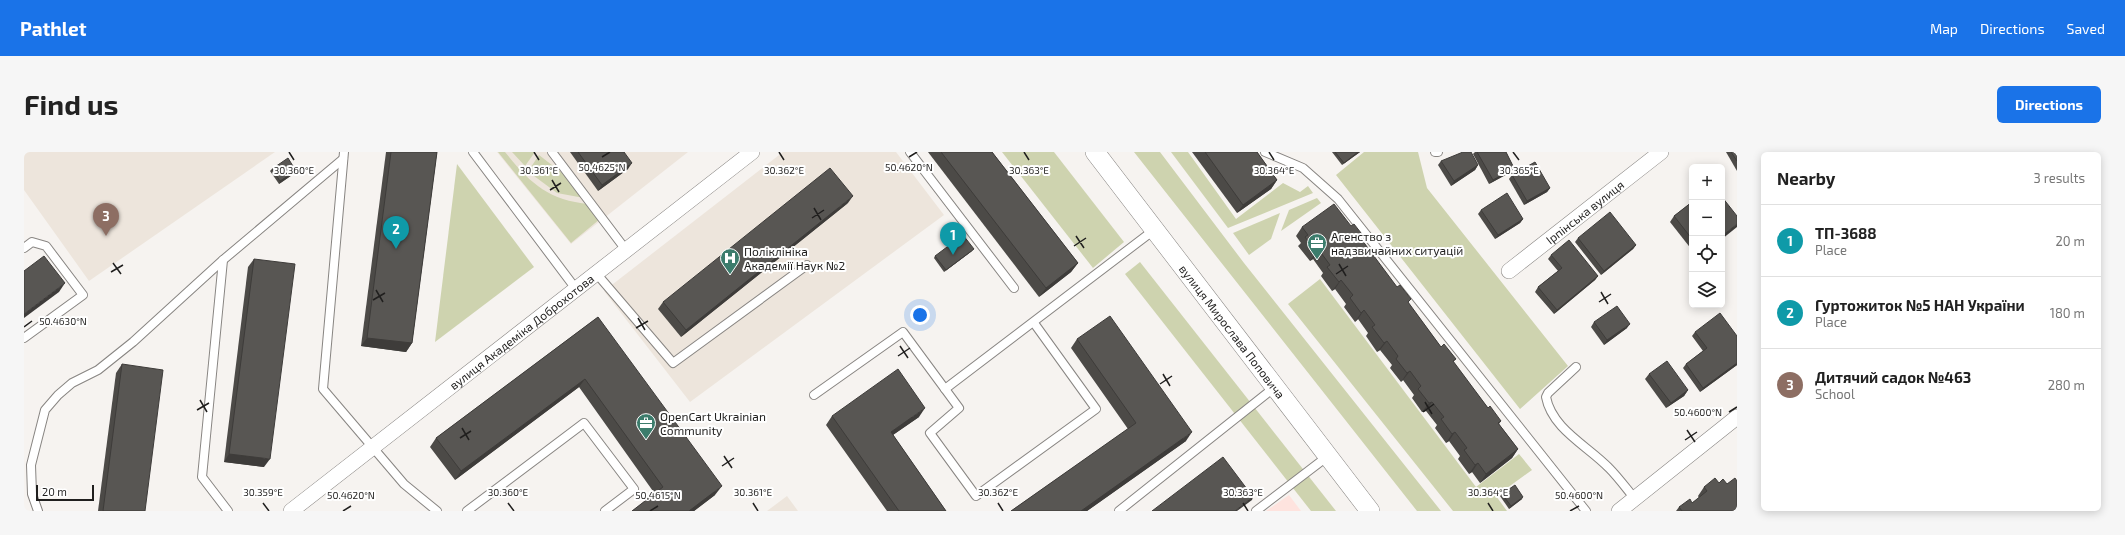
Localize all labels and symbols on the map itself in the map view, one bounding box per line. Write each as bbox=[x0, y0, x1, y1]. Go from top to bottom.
text: 50.4625°N bbox=[578, 161, 626, 173]
text: 50.4620°N bbox=[885, 161, 933, 173]
text: 30.360°E bbox=[274, 164, 315, 176]
text: 30.361°E bbox=[520, 164, 559, 176]
text: 30.362°E bbox=[764, 164, 804, 176]
text: 30.363°E bbox=[1009, 164, 1049, 176]
text: 30.364°E bbox=[1254, 164, 1295, 176]
text: 30.365°E bbox=[1499, 164, 1539, 176]
street label: Ірпінська вулиця bbox=[1543, 177, 1626, 247]
pin: 3 bbox=[93, 203, 119, 236]
pin: 2 bbox=[383, 216, 409, 249]
pin: 1 bbox=[940, 222, 966, 255]
place label: Агенство з надзвичайних ситуацій bbox=[1331, 229, 1463, 258]
office icon: Агенство з надзвичайних ситуацій bbox=[1306, 232, 1328, 260]
place label: Поліклініка Академії Наук №2 bbox=[744, 244, 846, 273]
hospital icon: Поліклініка Академії Наук №2 bbox=[719, 247, 741, 275]
street label: вулиця Мирослава Поповича bbox=[1177, 262, 1288, 401]
street label: вулиця Академіка Доброхотова bbox=[446, 271, 596, 392]
your location bbox=[910, 305, 930, 325]
text: 50.4630°N bbox=[39, 315, 87, 327]
text: 50.4600°N bbox=[1674, 406, 1722, 418]
place label: OpenCart Ukrainian Community bbox=[660, 409, 766, 437]
office icon: OpenCart Ukrainian Community bbox=[635, 412, 657, 440]
scale bar bbox=[36, 483, 94, 502]
text: 30.359°E bbox=[243, 486, 283, 498]
text: 30.360°E bbox=[488, 486, 529, 498]
text: 30.361°E bbox=[734, 486, 773, 498]
text: 30.362°E bbox=[978, 486, 1018, 498]
text: 30.363°E bbox=[1223, 486, 1263, 498]
text: 30.364°E bbox=[1468, 486, 1509, 498]
text: 50.4620°N bbox=[327, 489, 375, 501]
text: 50.4615°N bbox=[635, 489, 681, 501]
text: 50.4600°N bbox=[1555, 489, 1603, 501]

